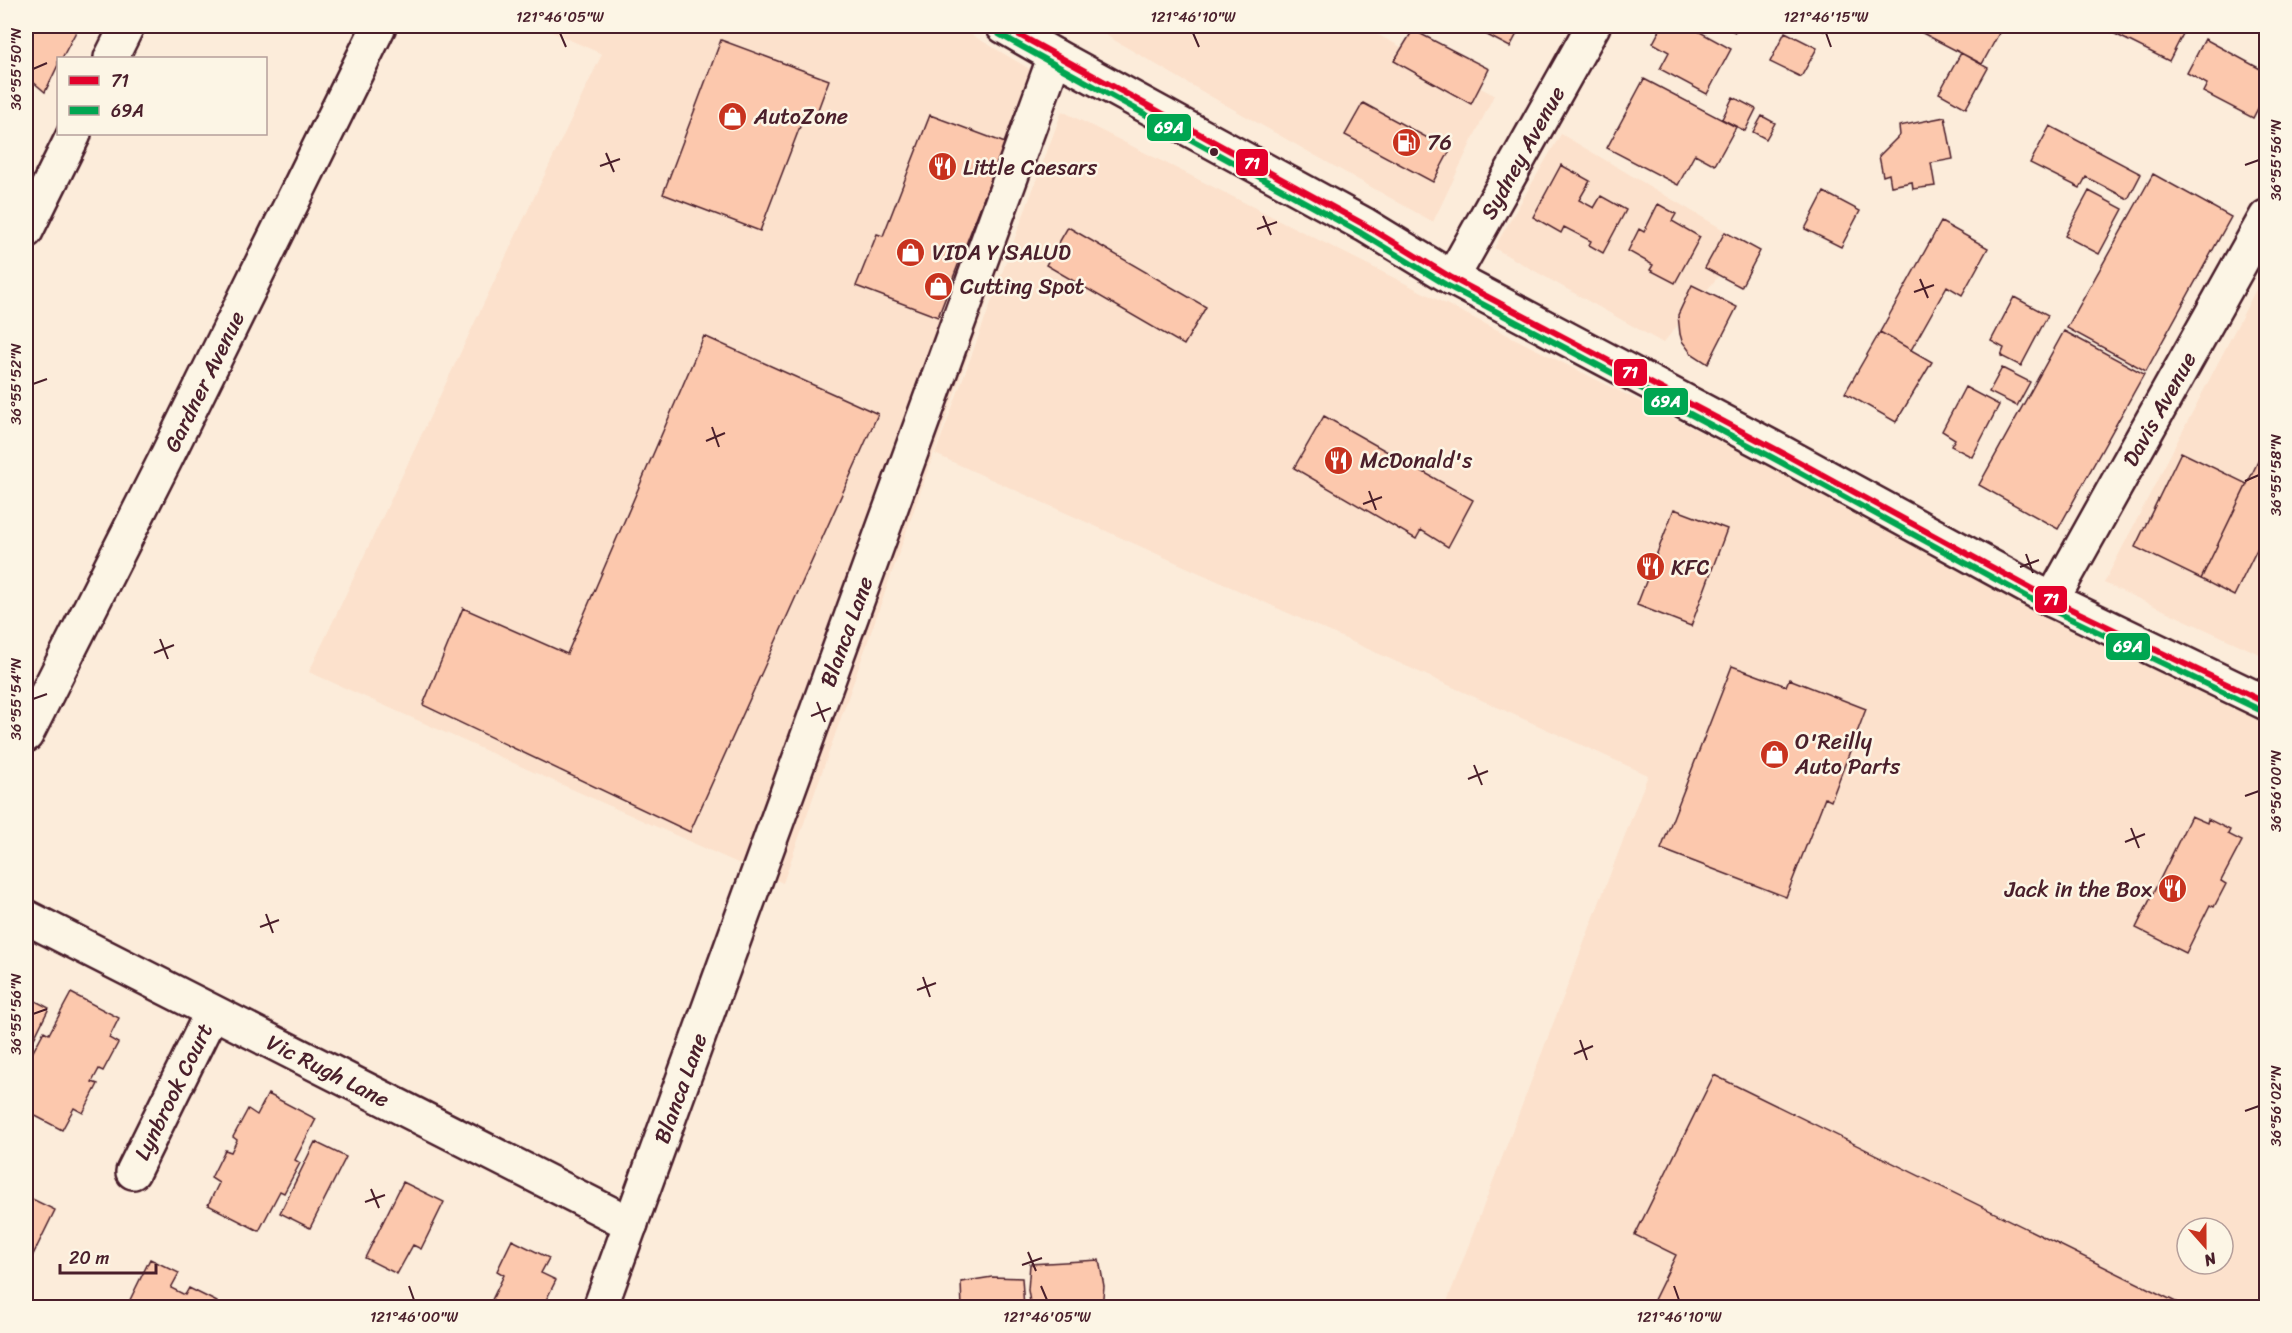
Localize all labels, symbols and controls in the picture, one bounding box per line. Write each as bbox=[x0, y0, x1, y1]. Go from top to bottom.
text: 121°46'05"W bbox=[516, 4, 604, 30]
text: 121°46'10"W bbox=[1150, 4, 1236, 30]
text: 121°46'15"W bbox=[1784, 4, 1869, 30]
text: 36°55'50"N bbox=[3, 27, 29, 110]
legend bbox=[57, 57, 267, 135]
text: 71 bbox=[111, 65, 129, 97]
street label: Sydney Avenue bbox=[1469, 78, 1576, 227]
text: 69A bbox=[111, 95, 144, 127]
place label: AutoZone bbox=[753, 97, 848, 136]
shop icon: AutoZone bbox=[717, 100, 749, 132]
line badge: 69A bbox=[1146, 113, 1192, 142]
text: 69A bbox=[1153, 113, 1184, 142]
text: 36°55'56"N bbox=[2263, 119, 2289, 201]
place label: 76 bbox=[1427, 123, 1452, 162]
fuel station icon: 76 bbox=[1390, 126, 1422, 158]
unlabelled marker bbox=[1208, 146, 1220, 158]
place label: Little Caesars bbox=[963, 148, 1098, 187]
line badge: 71 bbox=[1235, 148, 1269, 177]
text: 71 bbox=[1244, 149, 1260, 178]
restaurant icon: Little Caesars bbox=[926, 151, 958, 183]
place label: VIDA Y SALUD bbox=[932, 233, 1071, 272]
shop icon: VIDA Y SALUD bbox=[895, 236, 927, 268]
place label: Cutting Spot bbox=[960, 267, 1085, 306]
shop icon: Cutting Spot bbox=[923, 270, 955, 302]
street label: Gardner Avenue bbox=[152, 304, 255, 459]
text: 36°55'52"N bbox=[3, 343, 29, 425]
street label: Davis Avenue bbox=[2111, 344, 2207, 474]
line badge: 71 bbox=[1613, 358, 1648, 387]
text: 71 bbox=[1622, 358, 1638, 387]
line badge: 69A bbox=[1643, 387, 1689, 416]
text: 69A bbox=[1650, 387, 1681, 416]
text: 36°55'58"N bbox=[2263, 433, 2289, 516]
place label: McDonald's bbox=[1360, 441, 1473, 480]
restaurant icon: McDonald's bbox=[1323, 444, 1355, 476]
place label: KFC bbox=[1671, 548, 1710, 587]
restaurant icon: KFC bbox=[1634, 551, 1666, 583]
street label: Blanca Lane bbox=[808, 570, 884, 692]
line badge: 71 bbox=[2034, 585, 2068, 614]
text: 71 bbox=[2043, 585, 2059, 614]
line badge: 69A bbox=[2105, 632, 2151, 661]
text: 69A bbox=[2112, 632, 2143, 661]
text: 36°55'54"N bbox=[3, 657, 29, 740]
place label: O'Reilly Auto Parts bbox=[1794, 722, 1901, 786]
shop icon: O'Reilly Auto Parts bbox=[1758, 738, 1790, 770]
text: 36°56'00"N bbox=[2263, 749, 2289, 832]
place label: Jack in the Box bbox=[2004, 870, 2153, 909]
restaurant icon: Jack in the Box bbox=[2157, 873, 2189, 905]
text: 36°55'56"N bbox=[3, 973, 29, 1055]
street label: Lynbrook Court bbox=[122, 1015, 224, 1167]
street label: Vic Rugh Lane bbox=[260, 1023, 397, 1118]
street label: Blanca Lane bbox=[642, 1027, 718, 1149]
text: 36°56'02"N bbox=[2263, 1065, 2289, 1147]
north arrow bbox=[2175, 1216, 2235, 1276]
scale bar bbox=[60, 1237, 156, 1275]
text: 20 m bbox=[69, 1242, 109, 1274]
text: N bbox=[2199, 1244, 2222, 1275]
text: 121°46'00"W bbox=[370, 1304, 459, 1330]
text: 121°46'05"W bbox=[1003, 1304, 1091, 1330]
text: 121°46'10"W bbox=[1636, 1304, 1722, 1330]

